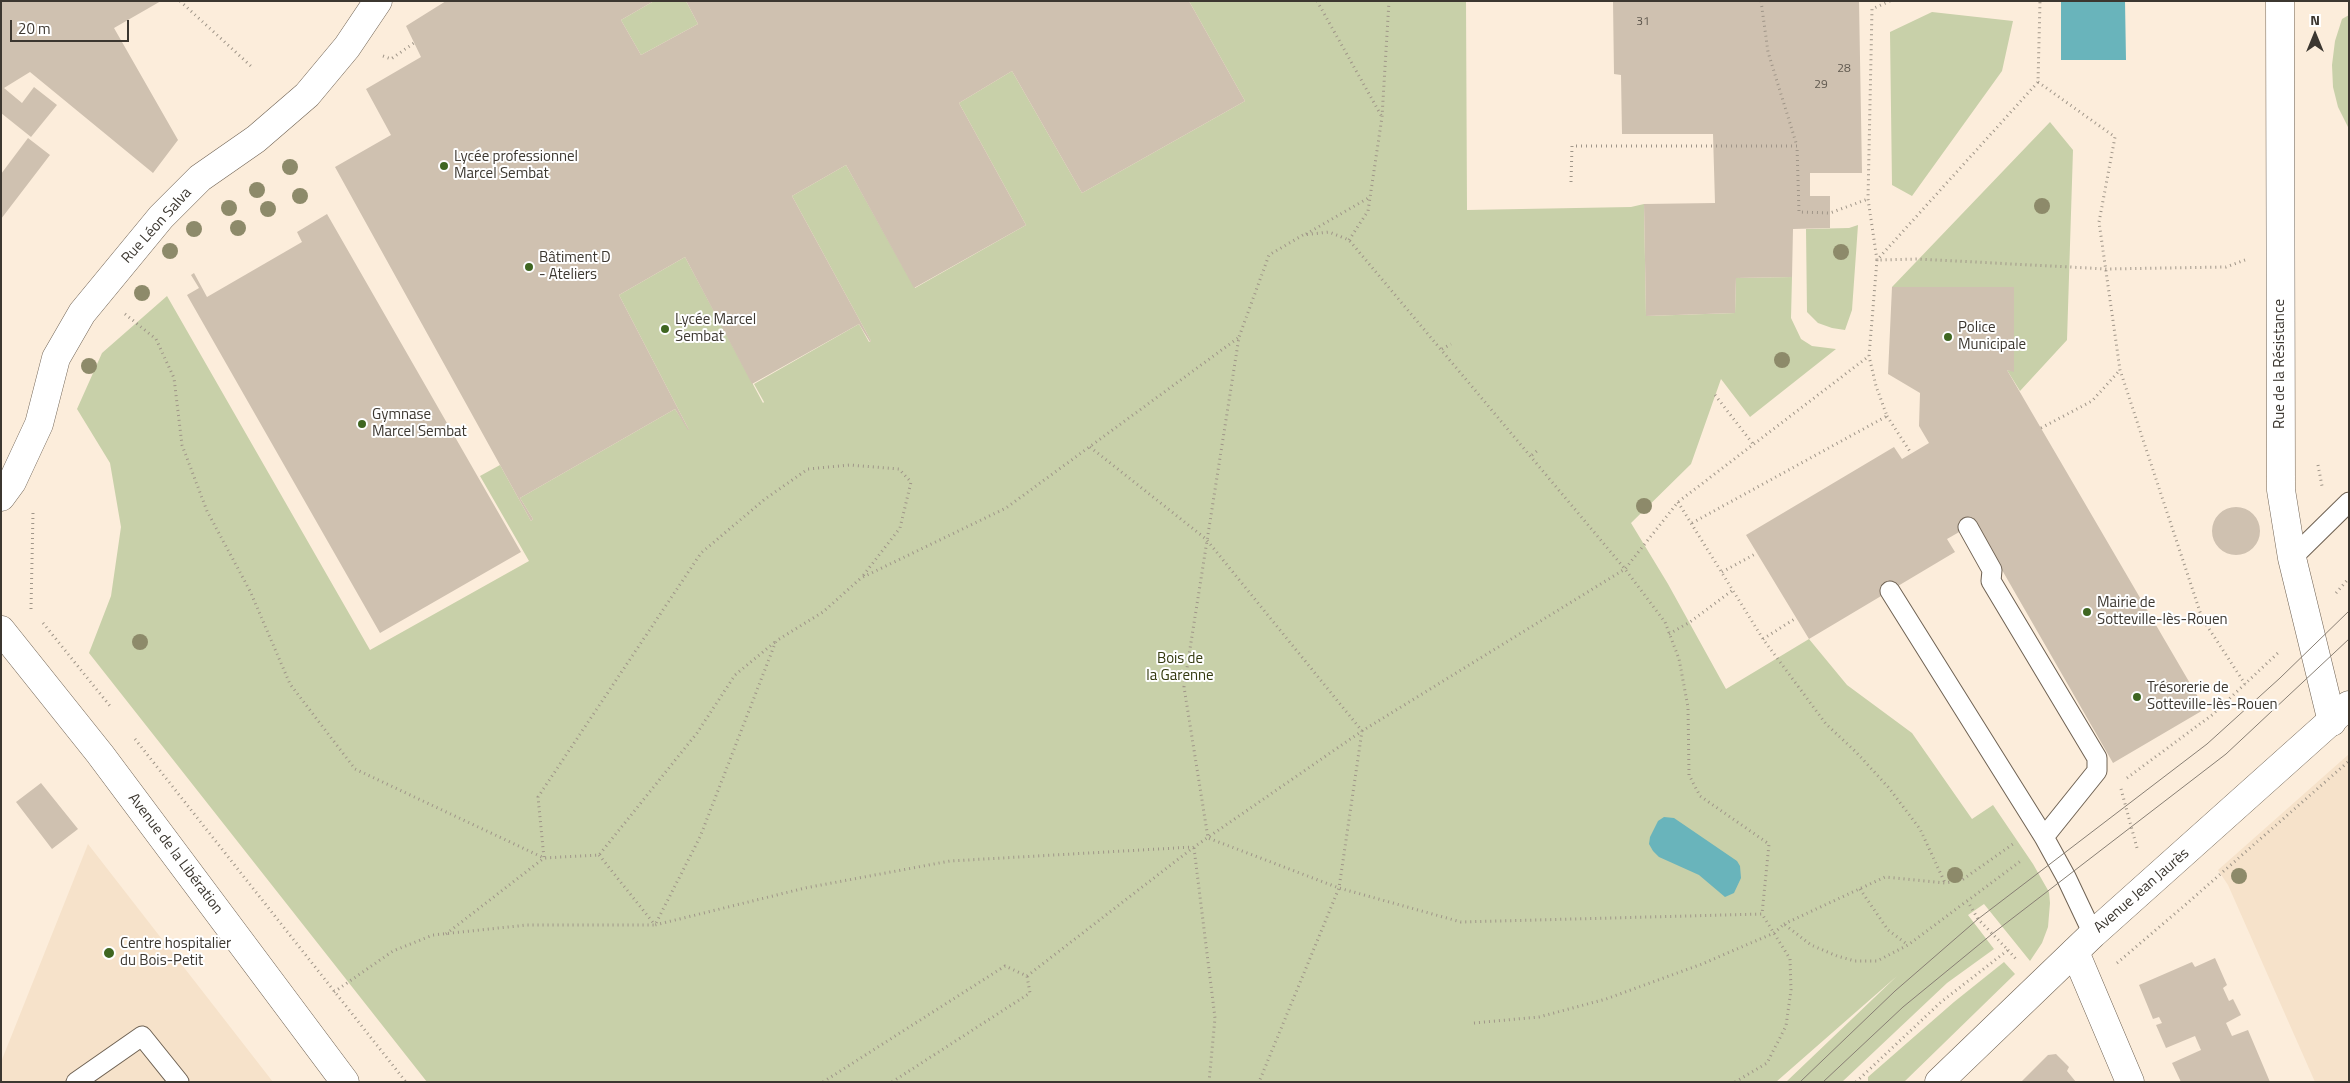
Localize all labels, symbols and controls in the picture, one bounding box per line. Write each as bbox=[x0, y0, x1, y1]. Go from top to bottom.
text: N bbox=[2310, 9, 2320, 30]
scale bar bbox=[12, 10, 131, 42]
north arrow bbox=[2290, 10, 2340, 60]
house number: 31 bbox=[1636, 15, 1650, 29]
text: 20 m bbox=[18, 17, 51, 40]
house number: 28 bbox=[1837, 62, 1851, 76]
house number: 29 bbox=[1814, 78, 1828, 92]
place label: Lycée professionnel Marcel Sembat bbox=[454, 148, 578, 183]
marker: Lycée professionnel Marcel Sembat bbox=[438, 160, 450, 172]
street label: Rue Léon Salva bbox=[118, 184, 196, 268]
place label: Bâtiment D - Ateliers bbox=[539, 249, 611, 284]
marker: Bâtiment D - Ateliers bbox=[523, 261, 535, 273]
street label: Rue de la Résistance bbox=[2271, 299, 2289, 429]
place label: Lycée Marcel Sembat bbox=[675, 311, 756, 346]
place label: Police Municipale bbox=[1958, 319, 2026, 354]
marker: Lycée Marcel Sembat bbox=[659, 323, 671, 335]
marker: Police Municipale bbox=[1942, 331, 1954, 343]
place label: Gymnase Marcel Sembat bbox=[372, 406, 467, 441]
marker: Gymnase Marcel Sembat bbox=[356, 418, 368, 430]
place label: Mairie de Sotteville-lès-Rouen bbox=[2097, 594, 2228, 629]
marker: Mairie de Sotteville-lès-Rouen bbox=[2081, 606, 2093, 618]
park label: Bois de la Garenne bbox=[1146, 650, 1214, 685]
place label: Trésorerie de Sotteville-lès-Rouen bbox=[2147, 679, 2278, 714]
marker: Trésorerie de Sotteville-lès-Rouen bbox=[2131, 691, 2143, 703]
street label: Avenue de la Libération bbox=[124, 790, 226, 918]
street label: Avenue Jean Jaurès bbox=[2091, 845, 2193, 937]
place label: Centre hospitalier du Bois-Petit bbox=[120, 935, 231, 970]
marker: Centre hospitalier du Bois-Petit bbox=[102, 946, 116, 960]

